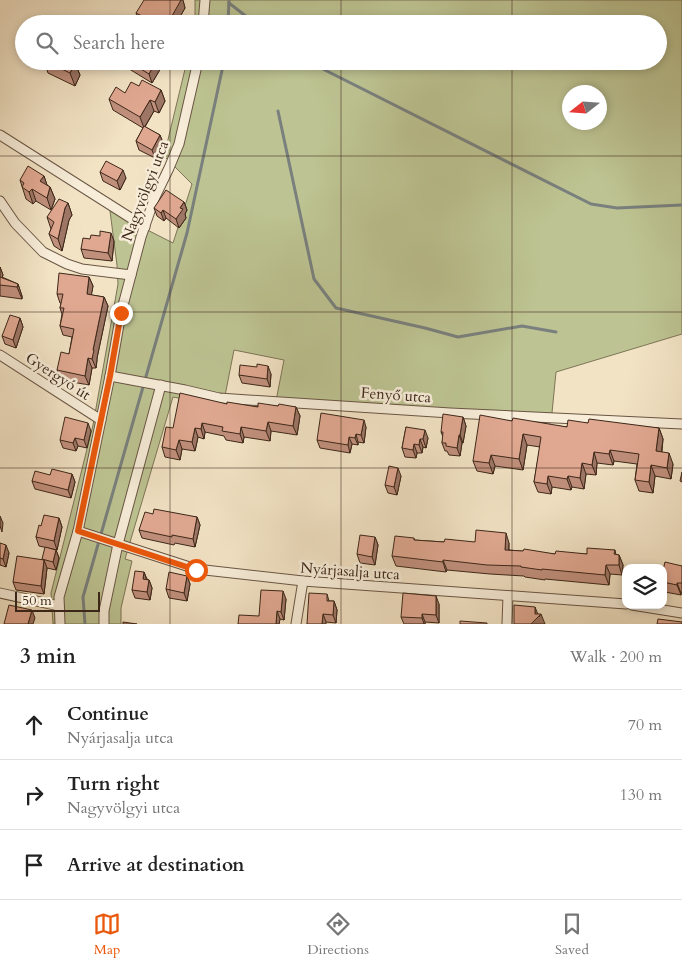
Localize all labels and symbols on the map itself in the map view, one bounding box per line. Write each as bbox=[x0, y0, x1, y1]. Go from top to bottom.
north arrow bbox=[562, 85, 607, 130]
street label: Nagyvölgyi utca bbox=[117, 137, 174, 244]
route end bbox=[110, 302, 133, 325]
street label: Gyergyó út bbox=[22, 348, 94, 405]
street label: Fenyő utca bbox=[360, 383, 432, 407]
street label: Nyárjasalja utca bbox=[300, 558, 401, 584]
route start bbox=[185, 559, 208, 582]
scale bar bbox=[15, 589, 100, 612]

